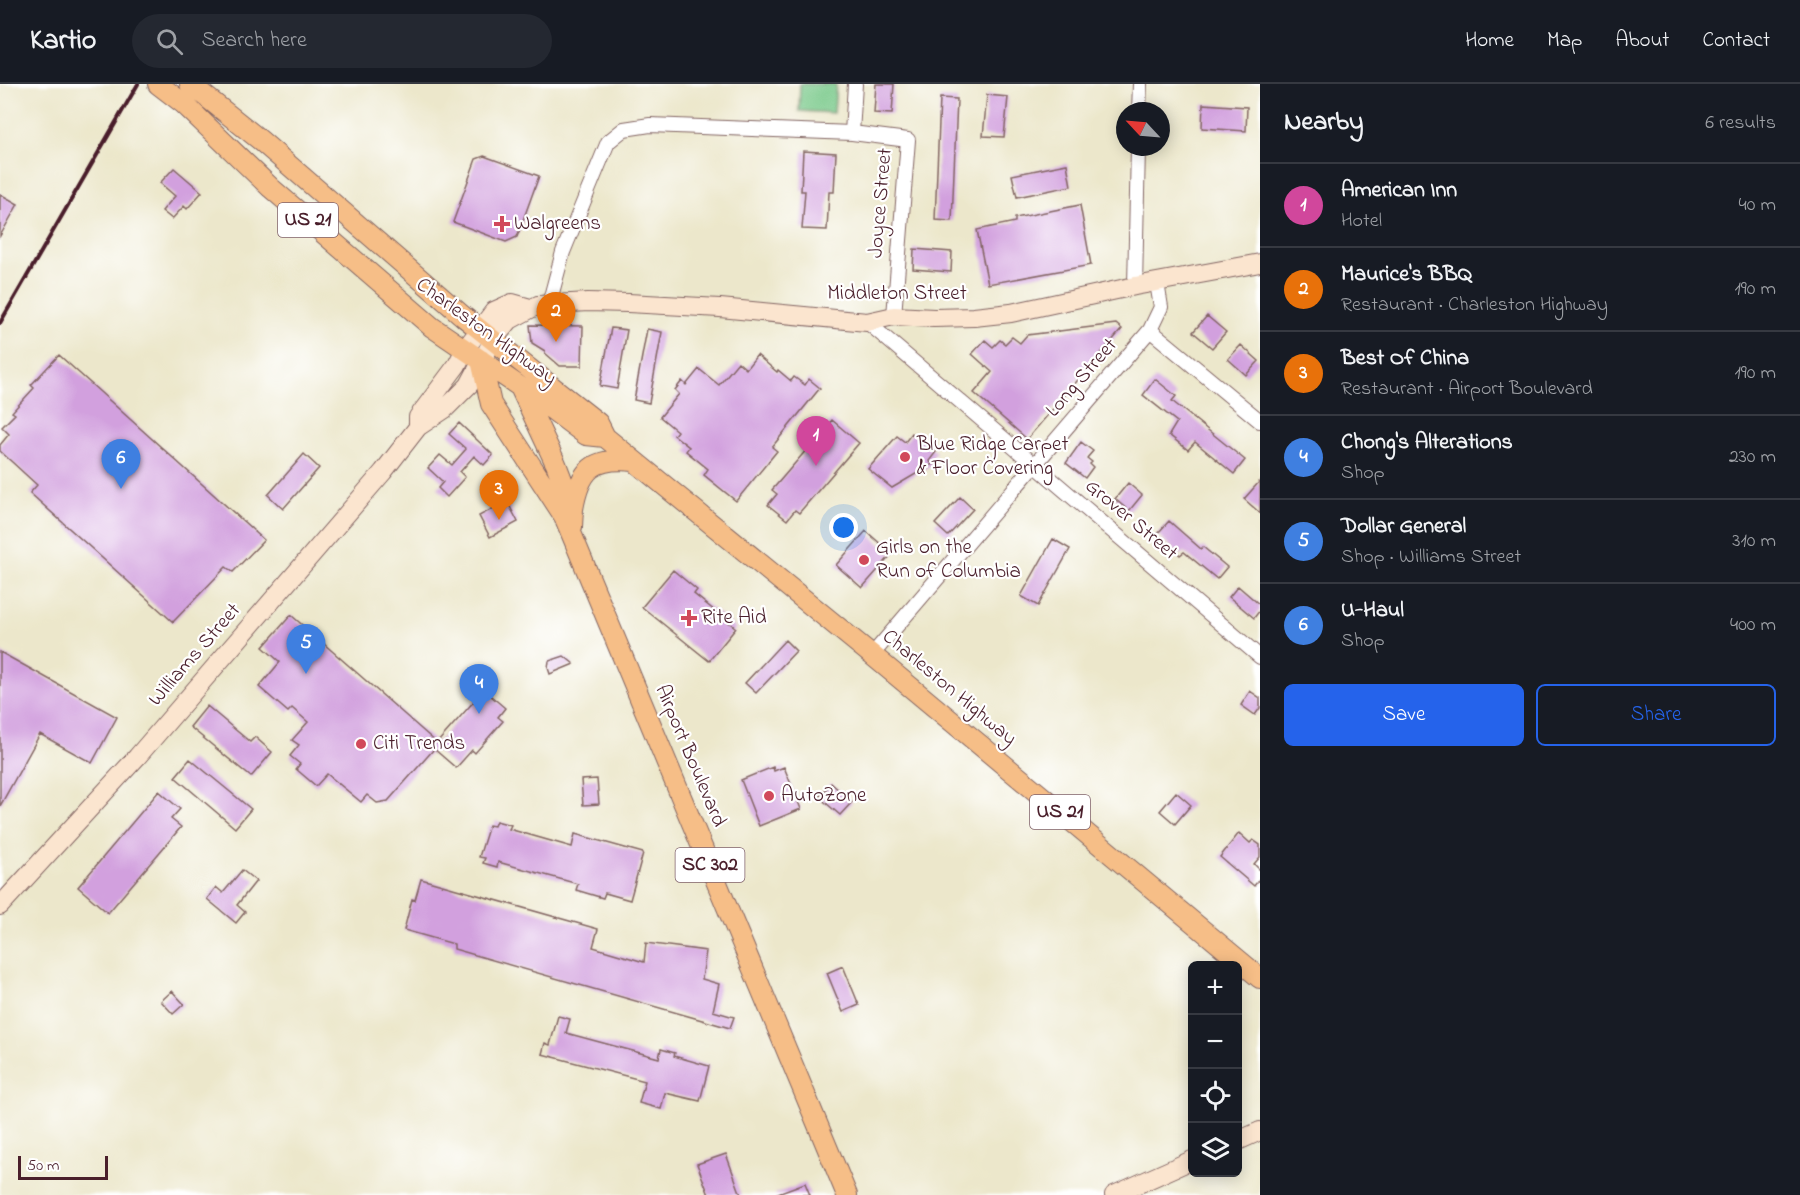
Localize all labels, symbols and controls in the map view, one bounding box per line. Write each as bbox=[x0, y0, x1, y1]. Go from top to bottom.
search box bbox=[132, 14, 552, 68]
text: Kartio bbox=[30, 21, 96, 62]
icon: search bbox=[153, 25, 186, 58]
text: Search here bbox=[201, 25, 307, 57]
text: Home bbox=[1465, 26, 1514, 56]
text: Map bbox=[1547, 26, 1582, 56]
text: About bbox=[1615, 26, 1669, 56]
text: Contact bbox=[1702, 26, 1770, 56]
north arrow bbox=[1116, 102, 1170, 156]
text: Nearby bbox=[1284, 104, 1363, 142]
text: 6 results bbox=[1705, 109, 1776, 138]
street label: Joyce Street bbox=[861, 147, 903, 259]
text: American Inn bbox=[1341, 175, 1457, 207]
text: 1 bbox=[1300, 191, 1307, 220]
text: 40 m bbox=[1739, 191, 1776, 220]
road number: US 21 bbox=[278, 203, 338, 237]
text: Hotel bbox=[1341, 207, 1382, 236]
place label: Walgreens bbox=[514, 209, 601, 241]
marker: Walgreens bbox=[495, 217, 509, 231]
text: Maurice's BBQ bbox=[1341, 259, 1472, 291]
street label: Charleston Highway bbox=[408, 271, 563, 395]
text: 2 bbox=[1299, 275, 1308, 304]
text: 190 m bbox=[1734, 275, 1776, 304]
street label: Middleton Street bbox=[827, 279, 967, 309]
text: Restaurant · Charleston Highway bbox=[1341, 291, 1608, 320]
pin: 2 bbox=[536, 292, 576, 342]
street label: Long Street bbox=[1039, 332, 1127, 426]
text: Best Of China bbox=[1341, 343, 1469, 375]
text: 3 bbox=[1299, 359, 1308, 388]
text: 190 m bbox=[1734, 359, 1776, 388]
text: Restaurant · Airport Boulevard bbox=[1341, 375, 1593, 404]
pin: 1 bbox=[796, 416, 836, 466]
text: Chong's Alterations bbox=[1341, 427, 1513, 459]
place label: Blue Ridge Carpet & Floor Covering bbox=[916, 430, 1069, 486]
pin: 6 bbox=[102, 440, 140, 489]
text: 4 bbox=[1299, 443, 1308, 472]
text: 230 m bbox=[1729, 443, 1776, 472]
marker: Blue Ridge Carpet & Floor Covering bbox=[898, 450, 912, 464]
text: Shop bbox=[1341, 459, 1385, 488]
pin: 3 bbox=[480, 470, 518, 520]
street label: Grover Street bbox=[1078, 472, 1184, 568]
text: Dollar General bbox=[1341, 511, 1466, 543]
your location bbox=[829, 513, 858, 542]
text: 5 bbox=[1298, 527, 1309, 556]
text: 310 m bbox=[1732, 527, 1776, 556]
place label: Girls on the Run of Columbia bbox=[876, 533, 1021, 587]
text: Shop · Williams Street bbox=[1341, 543, 1521, 572]
marker: Girls on the Run of Columbia bbox=[857, 553, 871, 567]
text: U-Haul bbox=[1341, 595, 1404, 627]
street label: Williams Street bbox=[142, 597, 248, 713]
place label: Rite Aid bbox=[701, 603, 767, 633]
marker: Rite Aid bbox=[682, 611, 696, 625]
text: 6 bbox=[1299, 611, 1308, 640]
text: 400 m bbox=[1730, 611, 1776, 640]
street label: Charleston Highway bbox=[874, 623, 1023, 755]
pin: 5 bbox=[286, 624, 326, 674]
text: Shop bbox=[1341, 627, 1385, 656]
pin: 4 bbox=[460, 664, 498, 714]
street label: Airport Boulevard bbox=[646, 680, 734, 832]
button: Save bbox=[1284, 684, 1524, 746]
button: Share bbox=[1536, 684, 1776, 746]
place label: Citi Trends bbox=[373, 729, 465, 759]
marker: Citi Trends bbox=[354, 737, 368, 751]
place label: AutoZone bbox=[781, 781, 867, 811]
marker: AutoZone bbox=[762, 789, 776, 803]
road number: US 21 bbox=[1030, 795, 1090, 829]
road number: SC 302 bbox=[676, 848, 744, 882]
map controls bbox=[1188, 961, 1242, 1177]
button: + bbox=[1188, 961, 1242, 1015]
button: − bbox=[1188, 1015, 1242, 1069]
button: locate bbox=[1188, 1069, 1242, 1123]
button: layers bbox=[1188, 1123, 1242, 1177]
scale bar bbox=[18, 1153, 108, 1180]
text: 50 m bbox=[27, 1154, 59, 1178]

